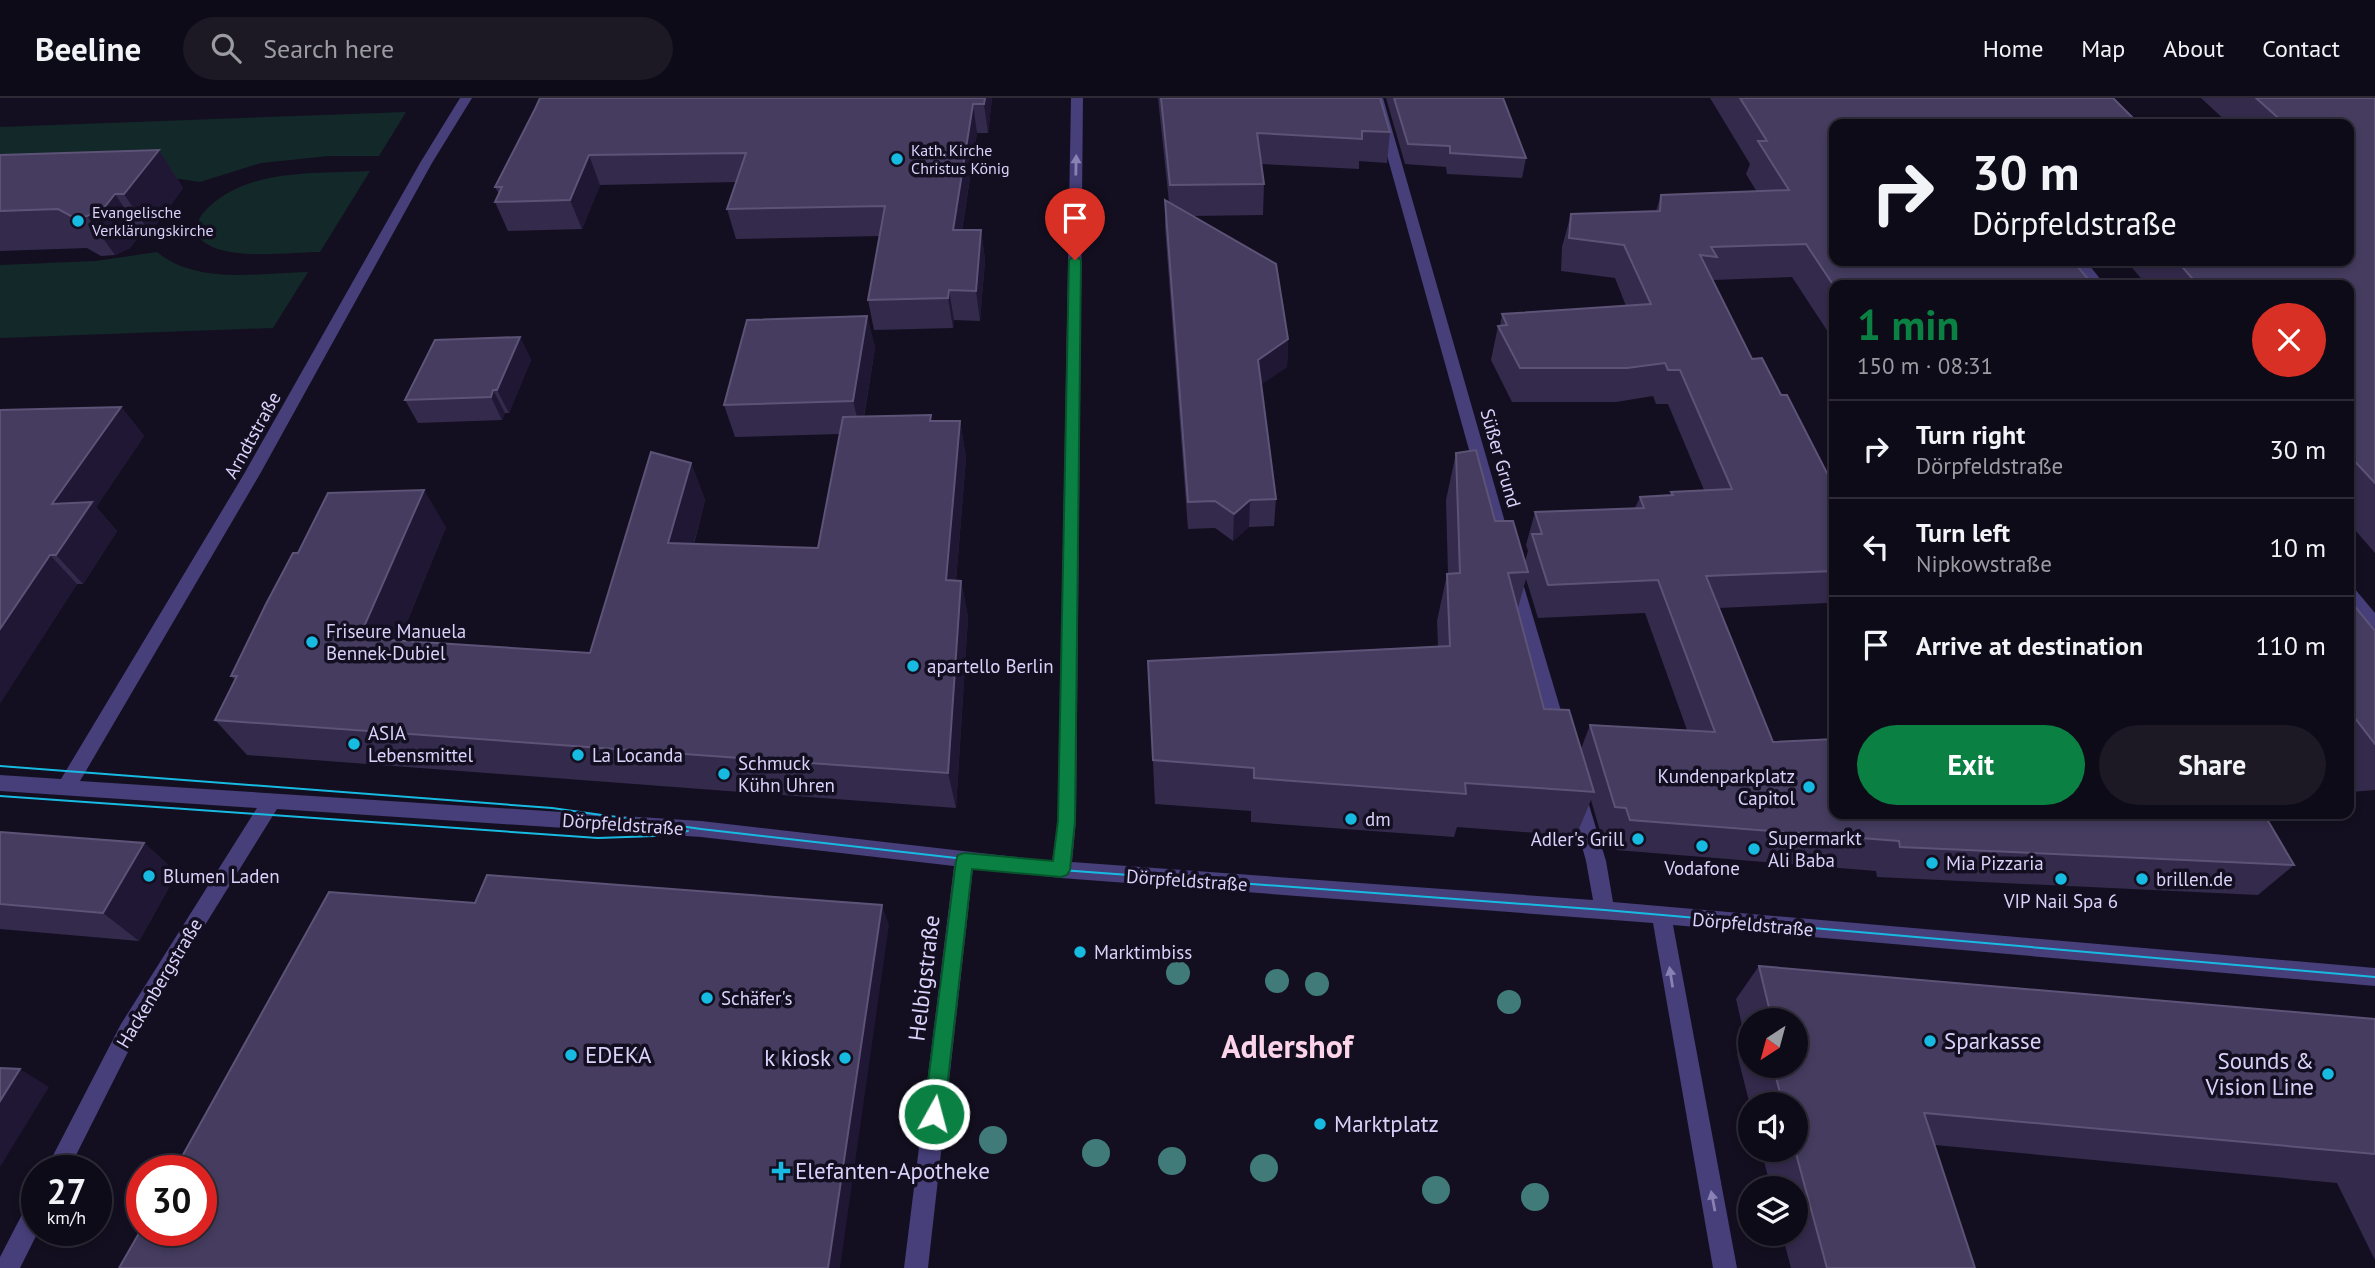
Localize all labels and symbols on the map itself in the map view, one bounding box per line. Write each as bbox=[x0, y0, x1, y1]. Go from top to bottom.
place label: Kath. Kirche Christus König bbox=[911, 140, 1010, 178]
marker: Kath. Kirche Christus König bbox=[889, 151, 905, 167]
one-way arrow bbox=[1070, 154, 1082, 176]
pin bbox=[1045, 188, 1105, 260]
place label: Evangelische Verklärungskirche bbox=[91, 202, 214, 240]
marker: Evangelische Verklärungskirche bbox=[70, 213, 86, 229]
street label: Arndtstraße bbox=[218, 387, 286, 483]
street label: Süßer Grund bbox=[1475, 406, 1527, 510]
place label: Friseure Manuela Bennek-Dubiel bbox=[326, 619, 466, 665]
marker: Friseure Manuela Bennek-Dubiel bbox=[304, 634, 320, 650]
place label: apartello Berlin bbox=[927, 654, 1054, 678]
marker: apartello Berlin bbox=[905, 658, 921, 674]
place label: ASIA Lebensmittel bbox=[368, 721, 474, 767]
marker: ASIA Lebensmittel bbox=[346, 736, 362, 752]
place label: La Locanda bbox=[592, 743, 683, 767]
marker: La Locanda bbox=[570, 747, 586, 763]
place label: Schmuck Kühn Uhren bbox=[738, 751, 835, 797]
place label: Kundenparkplatz Capitol bbox=[1658, 764, 1795, 810]
marker: Schmuck Kühn Uhren bbox=[716, 766, 732, 782]
marker: Kundenparkplatz Capitol bbox=[1801, 779, 1817, 795]
place label: dm bbox=[1365, 807, 1391, 831]
street label: Dörpfeldstraße bbox=[561, 808, 685, 840]
marker: dm bbox=[1343, 811, 1359, 827]
place label: Supermarkt Ali Baba bbox=[1768, 826, 1862, 872]
place label: Adler's Grill bbox=[1531, 827, 1624, 851]
marker: Adler's Grill bbox=[1630, 831, 1646, 847]
marker: Vodafone bbox=[1694, 838, 1710, 854]
marker: Supermarkt Ali Baba bbox=[1746, 841, 1762, 857]
place label: Mia Pizzaria bbox=[1946, 851, 2044, 875]
marker: Mia Pizzaria bbox=[1924, 855, 1940, 871]
place label: Vodafone bbox=[1663, 856, 1740, 880]
place label: Blumen Laden bbox=[163, 864, 280, 888]
street label: Dörpfeldstraße bbox=[1125, 864, 1249, 896]
place label: brillen.de bbox=[2156, 867, 2233, 891]
marker: Blumen Laden bbox=[141, 868, 157, 884]
marker: VIP Nail Spa 6 bbox=[2053, 871, 2069, 887]
marker: brillen.de bbox=[2134, 871, 2150, 887]
place label: VIP Nail Spa 6 bbox=[2003, 889, 2118, 913]
street label: Dörpfeldstraße bbox=[1691, 907, 1815, 941]
street label: Helbigstraße bbox=[901, 913, 946, 1043]
street label: Hackenbergstraße bbox=[111, 914, 207, 1052]
place label: Marktimbiss bbox=[1094, 940, 1192, 964]
marker: Marktimbiss bbox=[1072, 944, 1088, 960]
one-way arrow bbox=[1665, 966, 1676, 988]
place label: Schäfer's bbox=[721, 986, 792, 1010]
marker: Schäfer's bbox=[699, 990, 715, 1006]
north arrow bbox=[1738, 1008, 1808, 1078]
district label: Adlershof bbox=[1221, 1025, 1354, 1067]
place label: Sparkasse bbox=[1944, 1026, 2041, 1055]
marker: Sparkasse bbox=[1922, 1033, 1938, 1049]
place label: EDEKA bbox=[585, 1040, 652, 1069]
place label: k kiosk bbox=[764, 1043, 831, 1072]
place label: Sounds & Vision Line bbox=[2205, 1046, 2314, 1101]
marker: EDEKA bbox=[563, 1047, 579, 1063]
marker: k kiosk bbox=[837, 1050, 853, 1066]
marker: Sounds & Vision Line bbox=[2320, 1066, 2336, 1082]
position arrow bbox=[897, 1077, 971, 1151]
place label: Marktplatz bbox=[1334, 1109, 1439, 1138]
marker: Marktplatz bbox=[1312, 1116, 1328, 1132]
speed limit sign: 30 bbox=[126, 1155, 217, 1246]
place label: Elefanten-Apotheke bbox=[795, 1156, 990, 1185]
marker: Elefanten-Apotheke bbox=[773, 1163, 789, 1179]
one-way arrow bbox=[1707, 1190, 1718, 1212]

